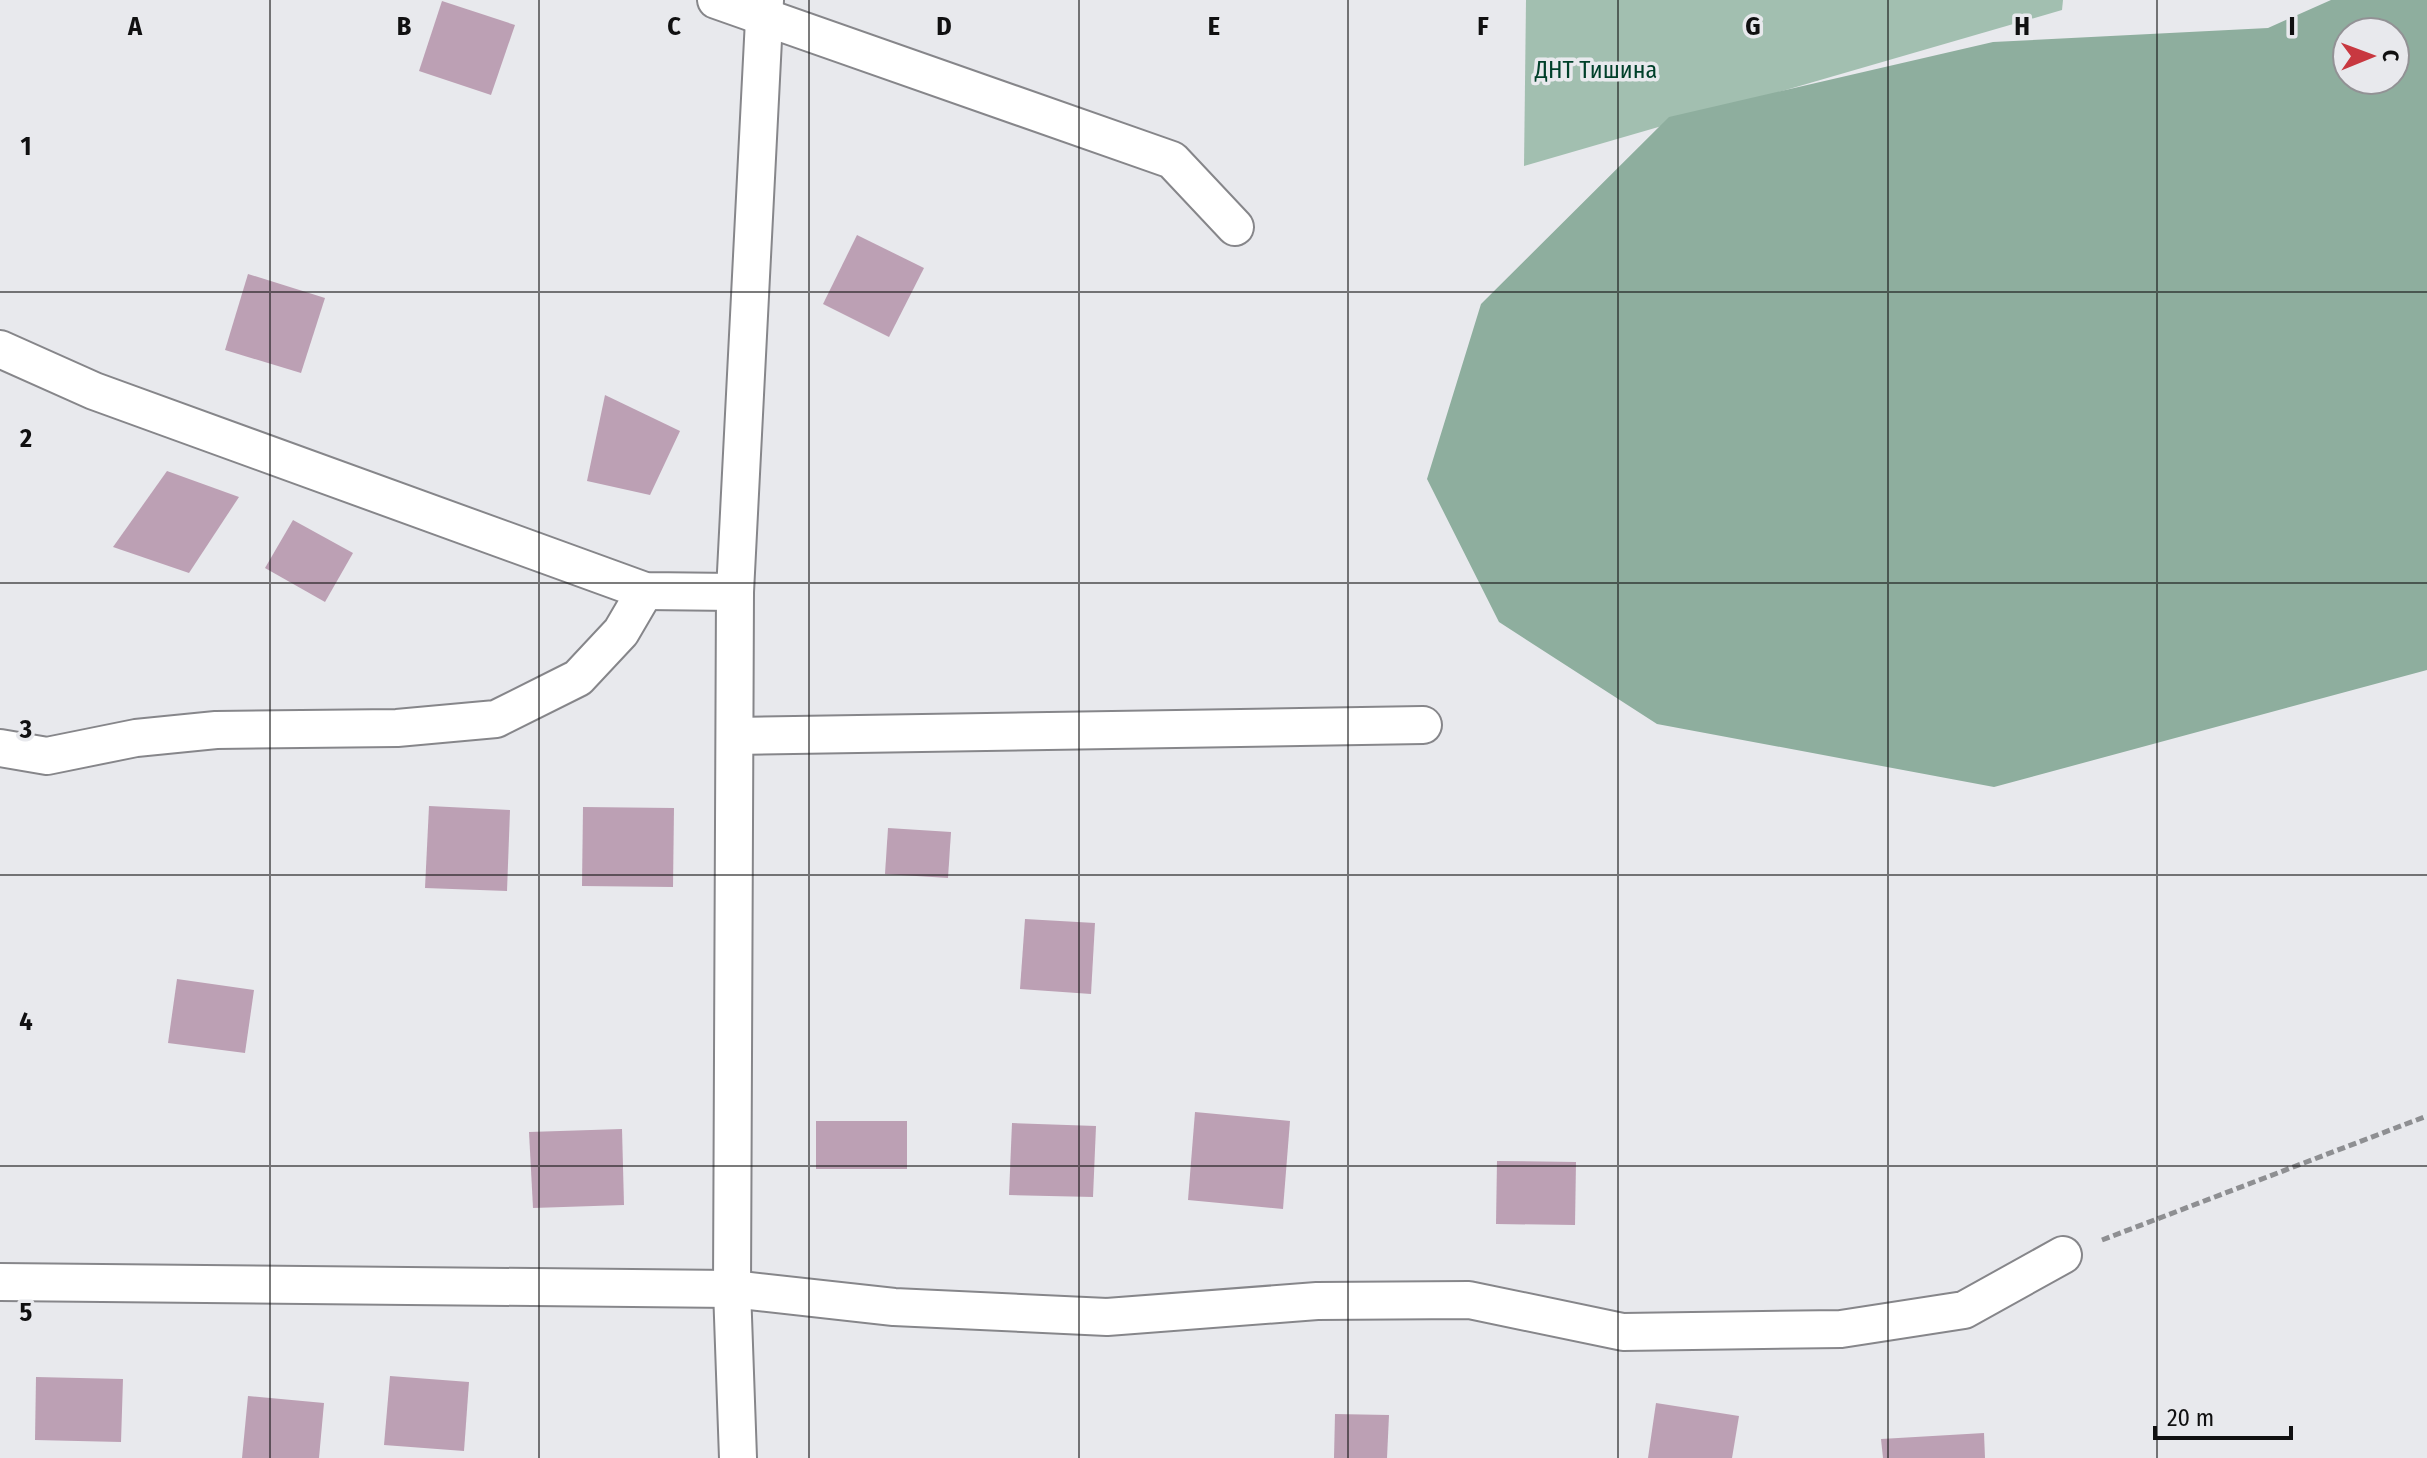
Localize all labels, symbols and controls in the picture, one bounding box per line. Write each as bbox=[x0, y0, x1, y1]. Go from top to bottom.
text: A bbox=[127, 11, 143, 42]
text: B bbox=[397, 11, 412, 42]
text: C bbox=[667, 11, 681, 42]
text: D bbox=[936, 11, 952, 42]
text: E bbox=[1208, 11, 1220, 42]
text: F bbox=[1477, 11, 1489, 42]
text: G bbox=[1745, 11, 1761, 42]
text: H bbox=[2014, 11, 2030, 42]
text: I bbox=[2289, 11, 2296, 42]
north arrow bbox=[2331, 16, 2411, 96]
text: С bbox=[2377, 50, 2404, 62]
park label: ДНТ Тишина bbox=[1534, 56, 1657, 84]
text: 1 bbox=[21, 131, 32, 162]
text: 2 bbox=[19, 423, 32, 454]
text: 3 bbox=[19, 714, 32, 745]
text: 4 bbox=[19, 1006, 33, 1037]
text: 5 bbox=[20, 1297, 33, 1328]
scale bar bbox=[2155, 1390, 2291, 1440]
text: 20 m bbox=[2167, 1404, 2214, 1432]

